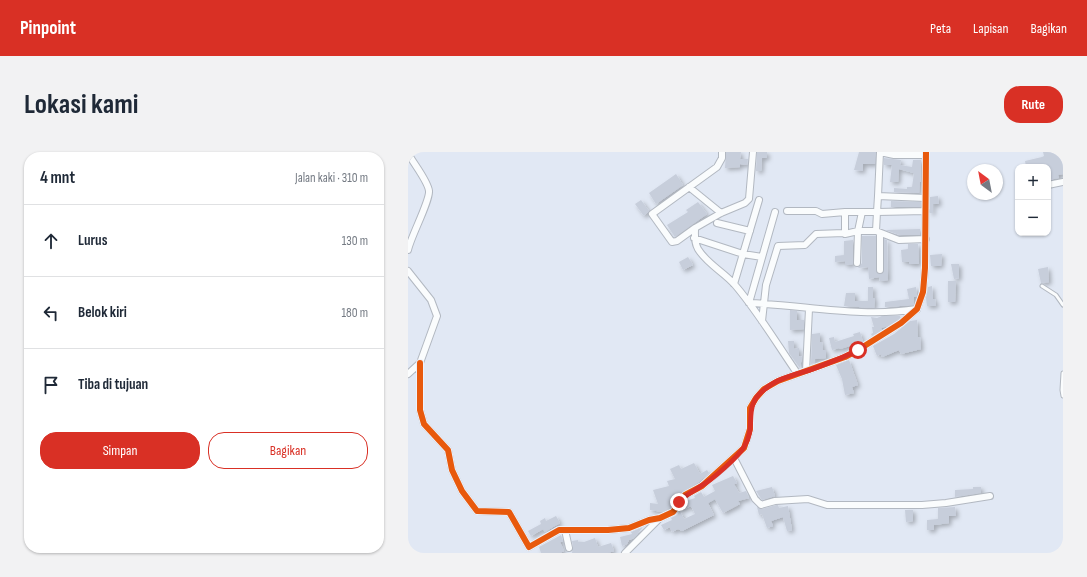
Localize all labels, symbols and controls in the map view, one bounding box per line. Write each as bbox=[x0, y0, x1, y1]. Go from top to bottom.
text: Pinpoint bbox=[20, 17, 76, 40]
text: Peta bbox=[930, 20, 951, 37]
text: Lapisan bbox=[973, 20, 1008, 37]
text: Bagikan bbox=[1030, 20, 1067, 37]
button: Rute bbox=[1004, 86, 1063, 123]
text: Lokasi kami bbox=[24, 88, 138, 121]
north arrow bbox=[967, 164, 1003, 200]
map controls bbox=[1015, 164, 1051, 236]
button: + bbox=[1015, 164, 1051, 200]
text: 4 mnt bbox=[40, 168, 75, 188]
text: Jalan kaki · 310 m bbox=[295, 170, 368, 186]
button: − bbox=[1015, 200, 1051, 236]
icon: ahead bbox=[40, 230, 62, 252]
text: Lurus bbox=[78, 231, 107, 250]
text: 130 m bbox=[342, 233, 368, 249]
icon: left bbox=[40, 302, 62, 324]
text: Belok kiri bbox=[78, 303, 127, 322]
text: 180 m bbox=[342, 305, 368, 321]
route start bbox=[849, 341, 867, 359]
icon: arrive bbox=[40, 374, 62, 396]
text: Tiba di tujuan bbox=[78, 375, 148, 394]
button: Simpan bbox=[40, 432, 200, 469]
button: Bagikan bbox=[208, 432, 368, 469]
route end bbox=[670, 493, 688, 511]

